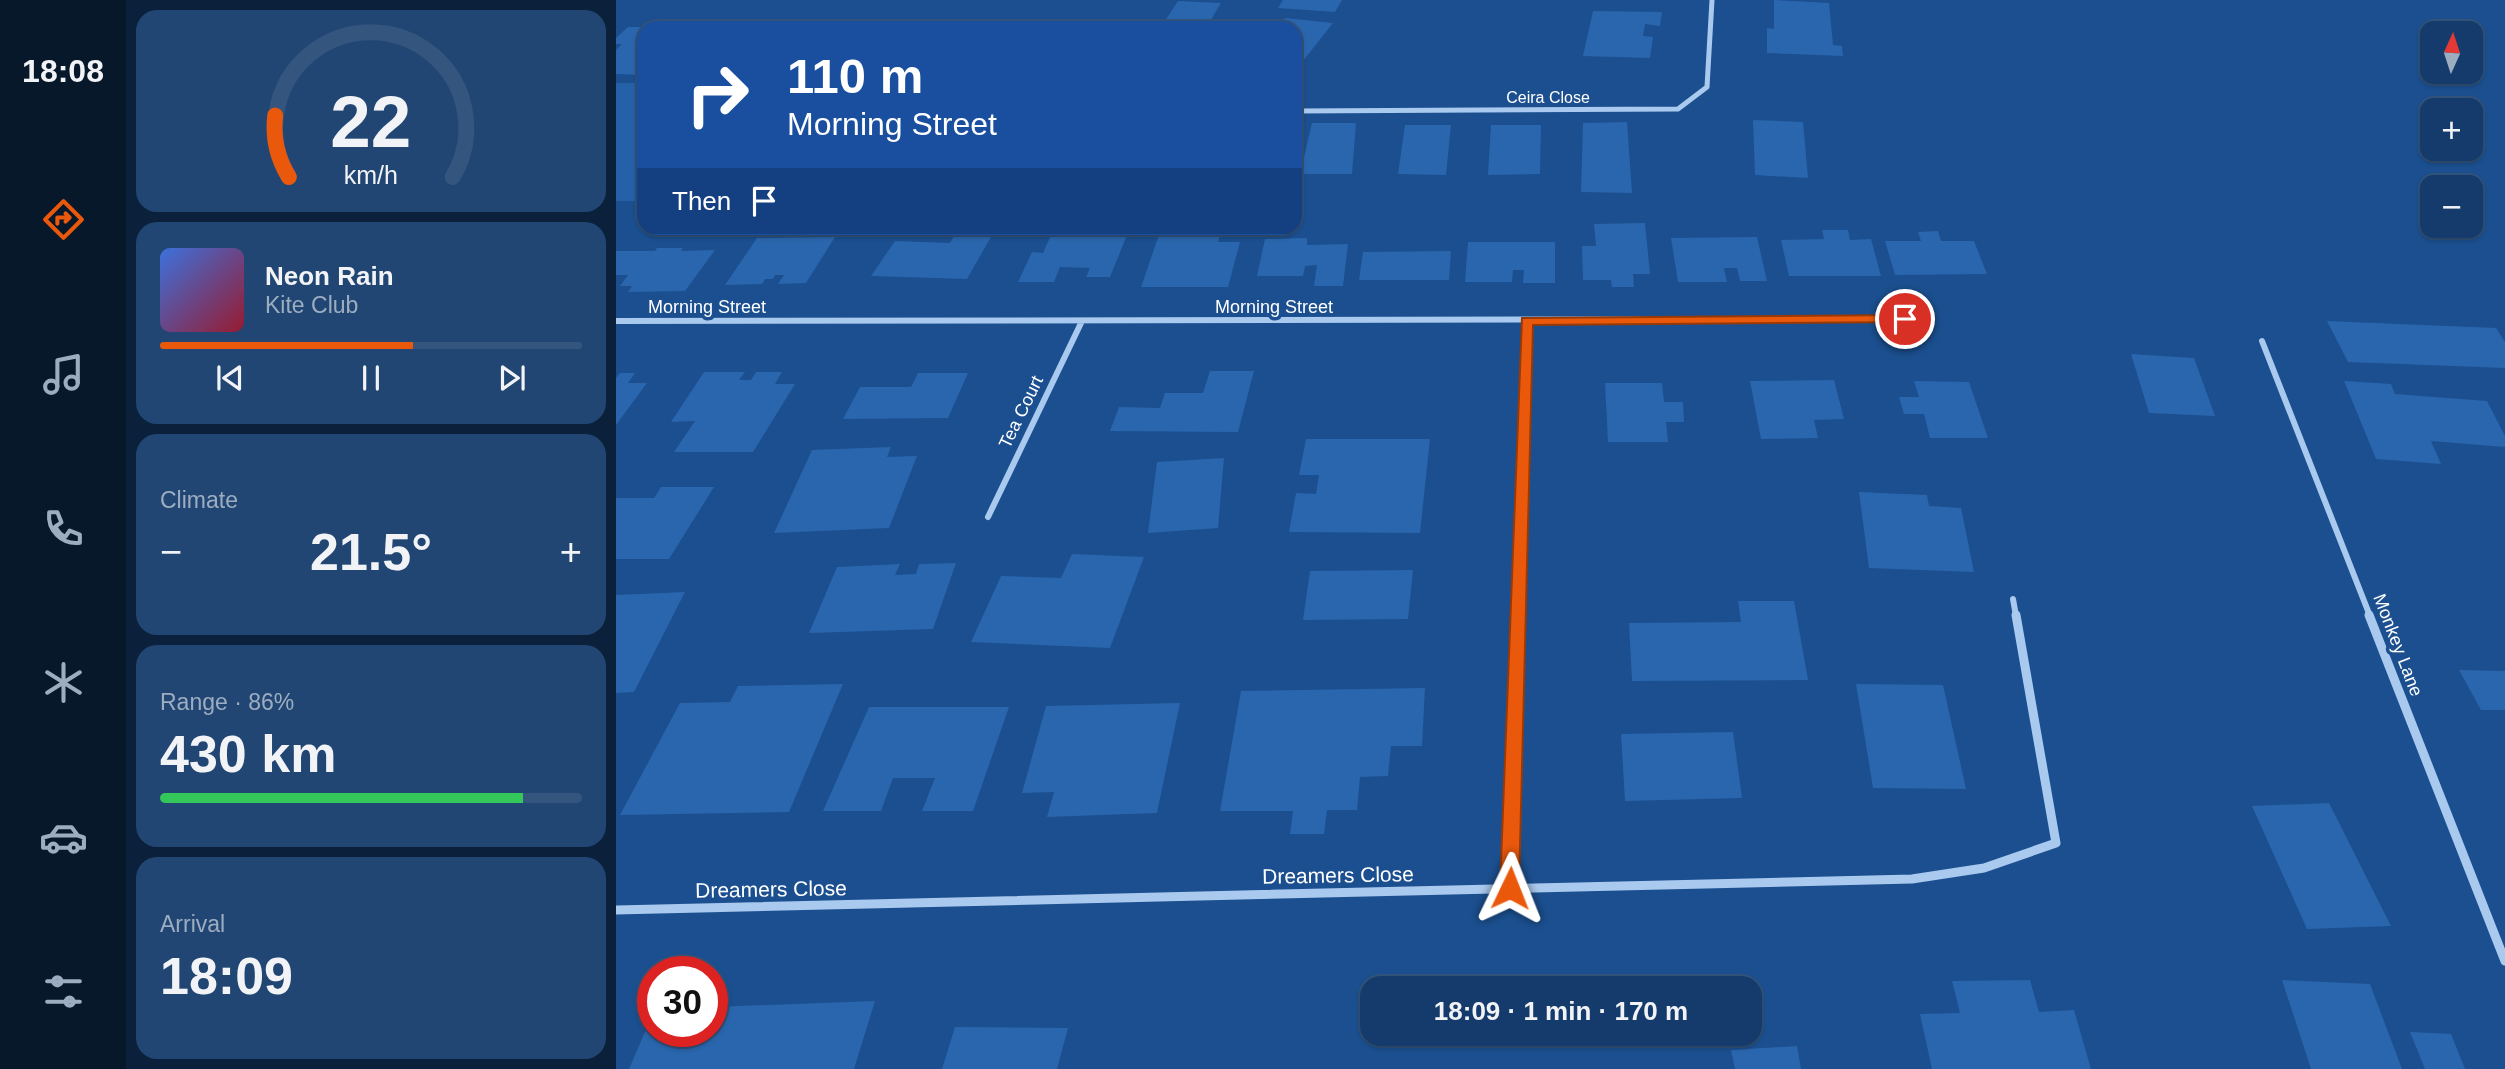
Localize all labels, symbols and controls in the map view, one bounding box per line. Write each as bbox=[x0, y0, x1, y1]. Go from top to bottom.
north arrow bbox=[2420, 21, 2483, 84]
map controls bbox=[2420, 21, 2483, 238]
icon: right bbox=[672, 49, 763, 140]
text: 110 m bbox=[787, 49, 923, 103]
text: 18:08 bbox=[22, 53, 104, 89]
text: 22 bbox=[331, 81, 411, 162]
street label: Ceira Close bbox=[1506, 89, 1590, 106]
button: + bbox=[2420, 98, 2483, 161]
text: Morning Street bbox=[787, 106, 997, 142]
text: km/h bbox=[344, 161, 398, 189]
button: − bbox=[2420, 175, 2483, 238]
icon: arrive bbox=[745, 182, 783, 220]
text: Then bbox=[672, 186, 731, 216]
icon: directions bbox=[39, 195, 88, 244]
text: Neon Rain bbox=[265, 261, 394, 291]
pin bbox=[1875, 289, 1935, 349]
text: Kite Club bbox=[265, 292, 358, 318]
street label: Morning Street bbox=[648, 297, 766, 317]
street label: Morning Street bbox=[1215, 297, 1333, 317]
icon: arrive bbox=[1886, 300, 1924, 338]
icon: music bbox=[39, 350, 88, 399]
icon: previous bbox=[211, 359, 249, 397]
icon: pause bbox=[352, 359, 390, 397]
icon: next bbox=[493, 359, 531, 397]
street label: Tea Court bbox=[995, 373, 1047, 451]
text: Climate bbox=[160, 487, 238, 513]
icon: phone bbox=[39, 504, 88, 553]
text: 21.5° bbox=[310, 523, 432, 581]
text: − bbox=[160, 531, 182, 573]
text: + bbox=[560, 531, 582, 573]
street label: Monkey Lane bbox=[2369, 591, 2427, 699]
icon: climate bbox=[39, 658, 88, 707]
text: Range · 86% bbox=[160, 689, 294, 715]
text: 430 km bbox=[160, 725, 336, 783]
icon: car bbox=[39, 813, 88, 862]
position arrow bbox=[1473, 851, 1547, 925]
street label: Dreamers Close bbox=[1262, 862, 1414, 888]
street label: Dreamers Close bbox=[695, 876, 847, 902]
text: Arrival bbox=[160, 911, 225, 937]
text: 18:09 bbox=[160, 947, 293, 1005]
speed limit sign: 30 bbox=[637, 956, 728, 1047]
icon: filters bbox=[39, 967, 88, 1016]
text: 18:09 · 1 min · 170 m bbox=[1434, 996, 1688, 1026]

